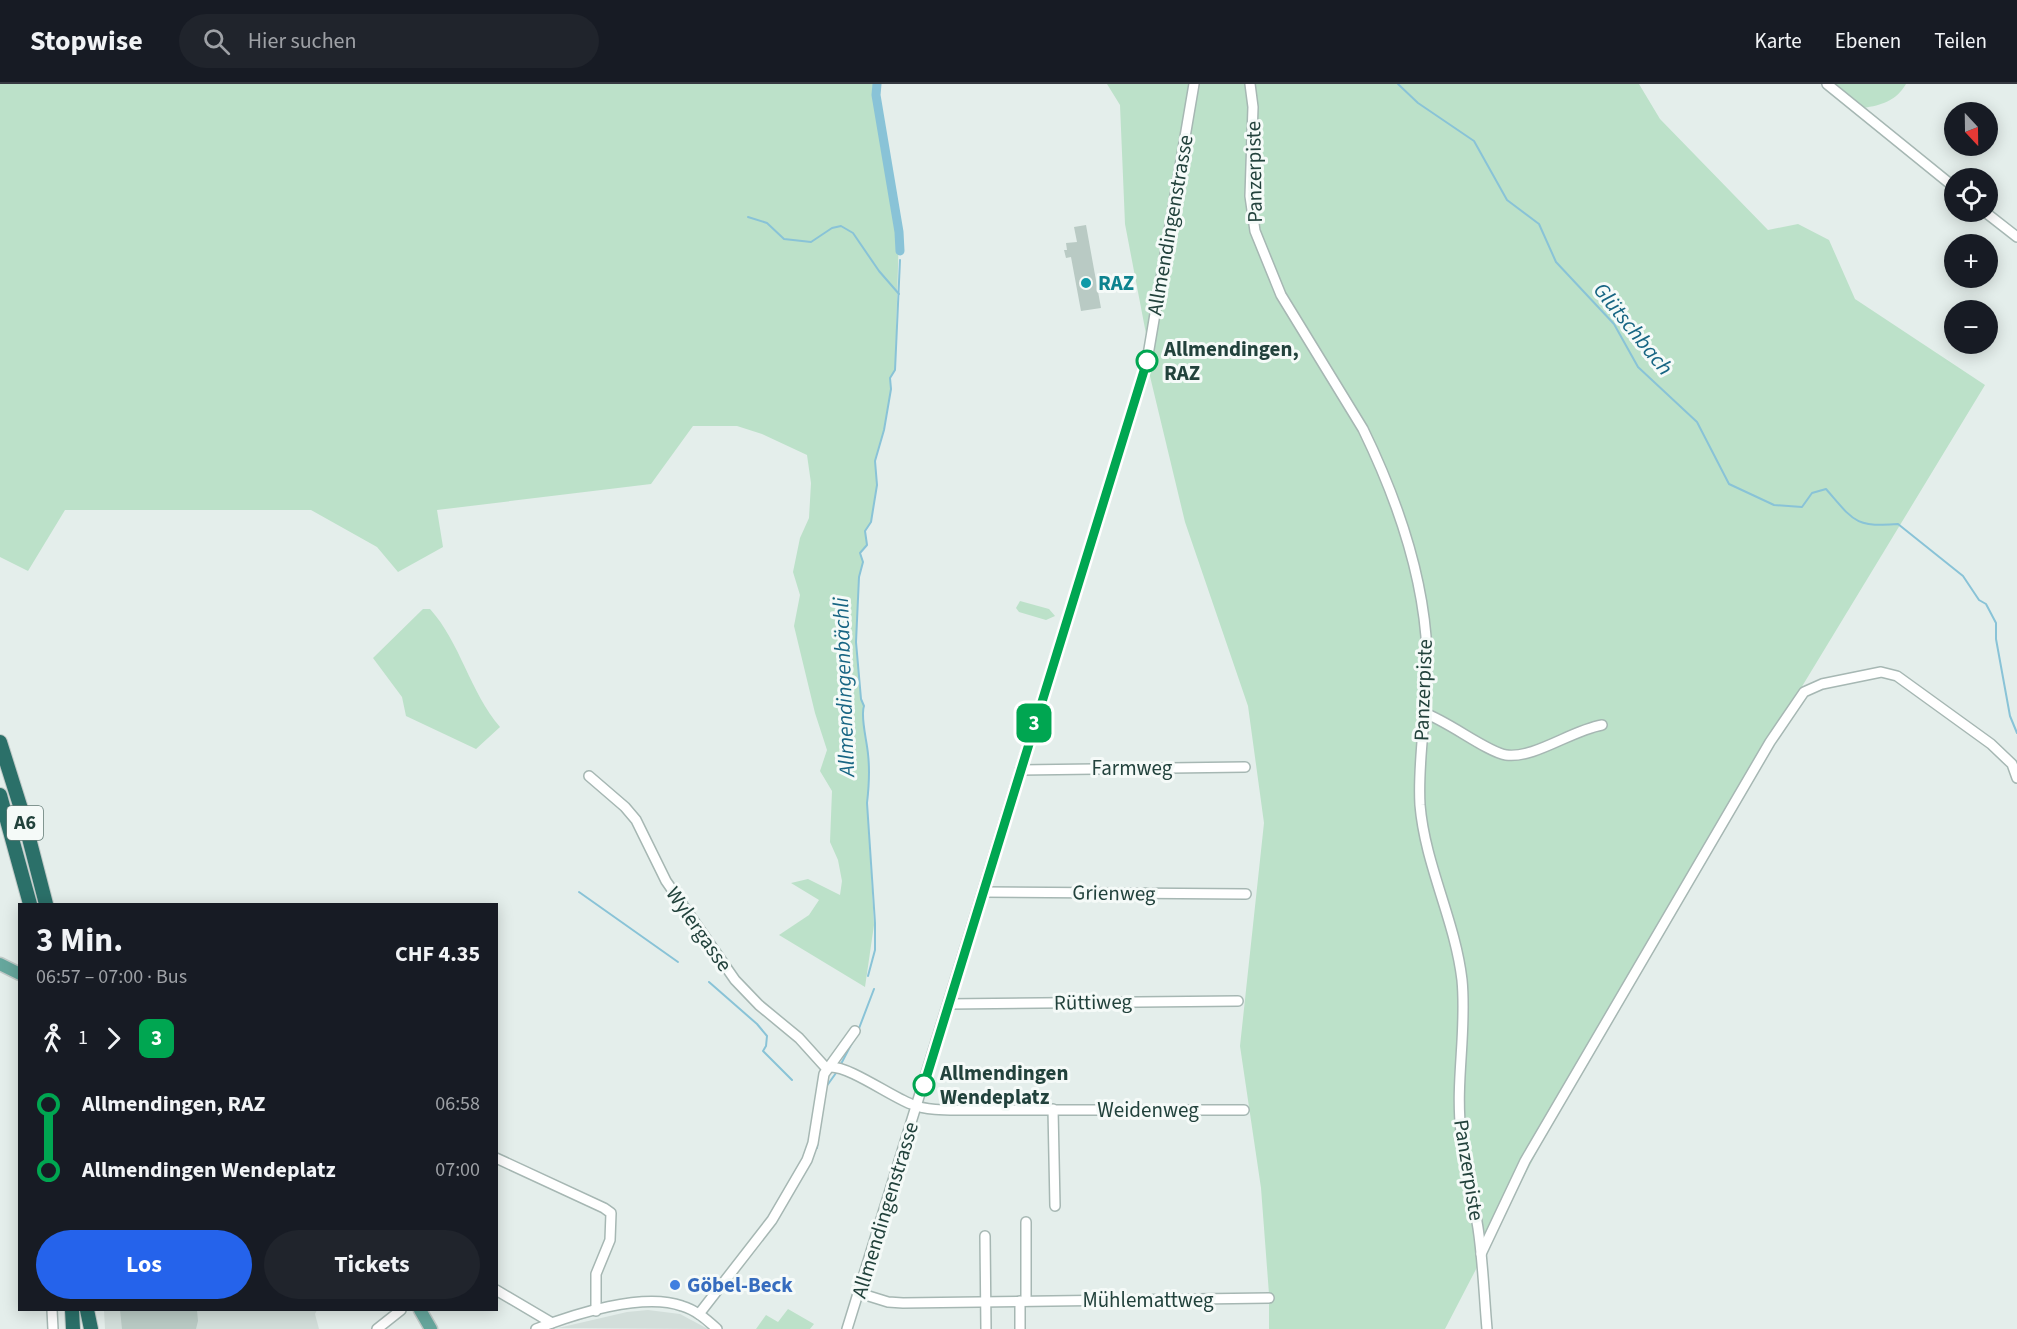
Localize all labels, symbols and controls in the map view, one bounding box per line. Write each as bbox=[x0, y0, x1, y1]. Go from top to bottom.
search box bbox=[179, 14, 599, 68]
text: Stopwise bbox=[30, 21, 143, 61]
icon: search bbox=[200, 25, 233, 58]
text: Hier suchen bbox=[248, 25, 357, 57]
text: Karte bbox=[1755, 26, 1802, 56]
text: Ebenen bbox=[1835, 26, 1901, 56]
text: Teilen bbox=[1934, 26, 1987, 56]
north arrow bbox=[1944, 102, 1998, 156]
map controls bbox=[1944, 102, 1998, 354]
street label: Panzerpiste bbox=[1238, 121, 1270, 223]
street label: Allmendingenstrasse bbox=[1139, 132, 1201, 318]
button: locate bbox=[1944, 168, 1998, 222]
button: + bbox=[1944, 234, 1998, 288]
place label: RAZ bbox=[1098, 268, 1134, 298]
marker: RAZ bbox=[1079, 276, 1093, 290]
water label: Glütschbach bbox=[1585, 276, 1681, 382]
button: − bbox=[1944, 300, 1998, 354]
place label: Allmendingen, RAZ bbox=[1163, 334, 1299, 388]
marker: Allmendingen, RAZ bbox=[1136, 350, 1158, 372]
water label: Allmendingenbächli bbox=[825, 596, 863, 779]
street label: Panzerpiste bbox=[1406, 639, 1440, 741]
line badge: 3 bbox=[1014, 704, 1054, 742]
text: 3 bbox=[1028, 708, 1040, 738]
street label: Farmweg bbox=[1092, 753, 1173, 783]
road number: A6 bbox=[7, 806, 43, 840]
street label: Grienweg bbox=[1072, 877, 1156, 909]
street label: Wylergasse bbox=[659, 880, 739, 978]
text: 3 Min. bbox=[36, 917, 123, 964]
text: CHF 4.35 bbox=[395, 938, 480, 970]
text: 06:57 – 07:00 · Bus bbox=[36, 963, 187, 991]
street label: Rüttiweg bbox=[1054, 986, 1133, 1018]
icon: walk bbox=[36, 1022, 69, 1055]
icon: forward bbox=[97, 1022, 130, 1055]
text: 3 bbox=[151, 1023, 162, 1053]
text: 1 bbox=[78, 1024, 88, 1052]
place label: Allmendingen Wendeplatz bbox=[939, 1058, 1069, 1112]
marker: Allmendingen Wendeplatz bbox=[913, 1074, 935, 1096]
text: Allmendingen, RAZ bbox=[82, 1088, 265, 1120]
text: 06:58 bbox=[435, 1090, 480, 1118]
street label: Weidenweg bbox=[1097, 1095, 1199, 1125]
street label: Panzerpiste bbox=[1446, 1117, 1492, 1223]
street label: Allmendingenstrasse bbox=[844, 1118, 926, 1302]
text: Allmendingen Wendeplatz bbox=[82, 1154, 336, 1186]
text: 07:00 bbox=[435, 1156, 480, 1184]
button: Los bbox=[36, 1230, 252, 1299]
button: Tickets bbox=[264, 1230, 480, 1299]
place label: Göbel-Beck bbox=[687, 1270, 793, 1300]
marker: Göbel-Beck bbox=[668, 1278, 682, 1292]
street label: Mühlemattweg bbox=[1082, 1285, 1214, 1315]

